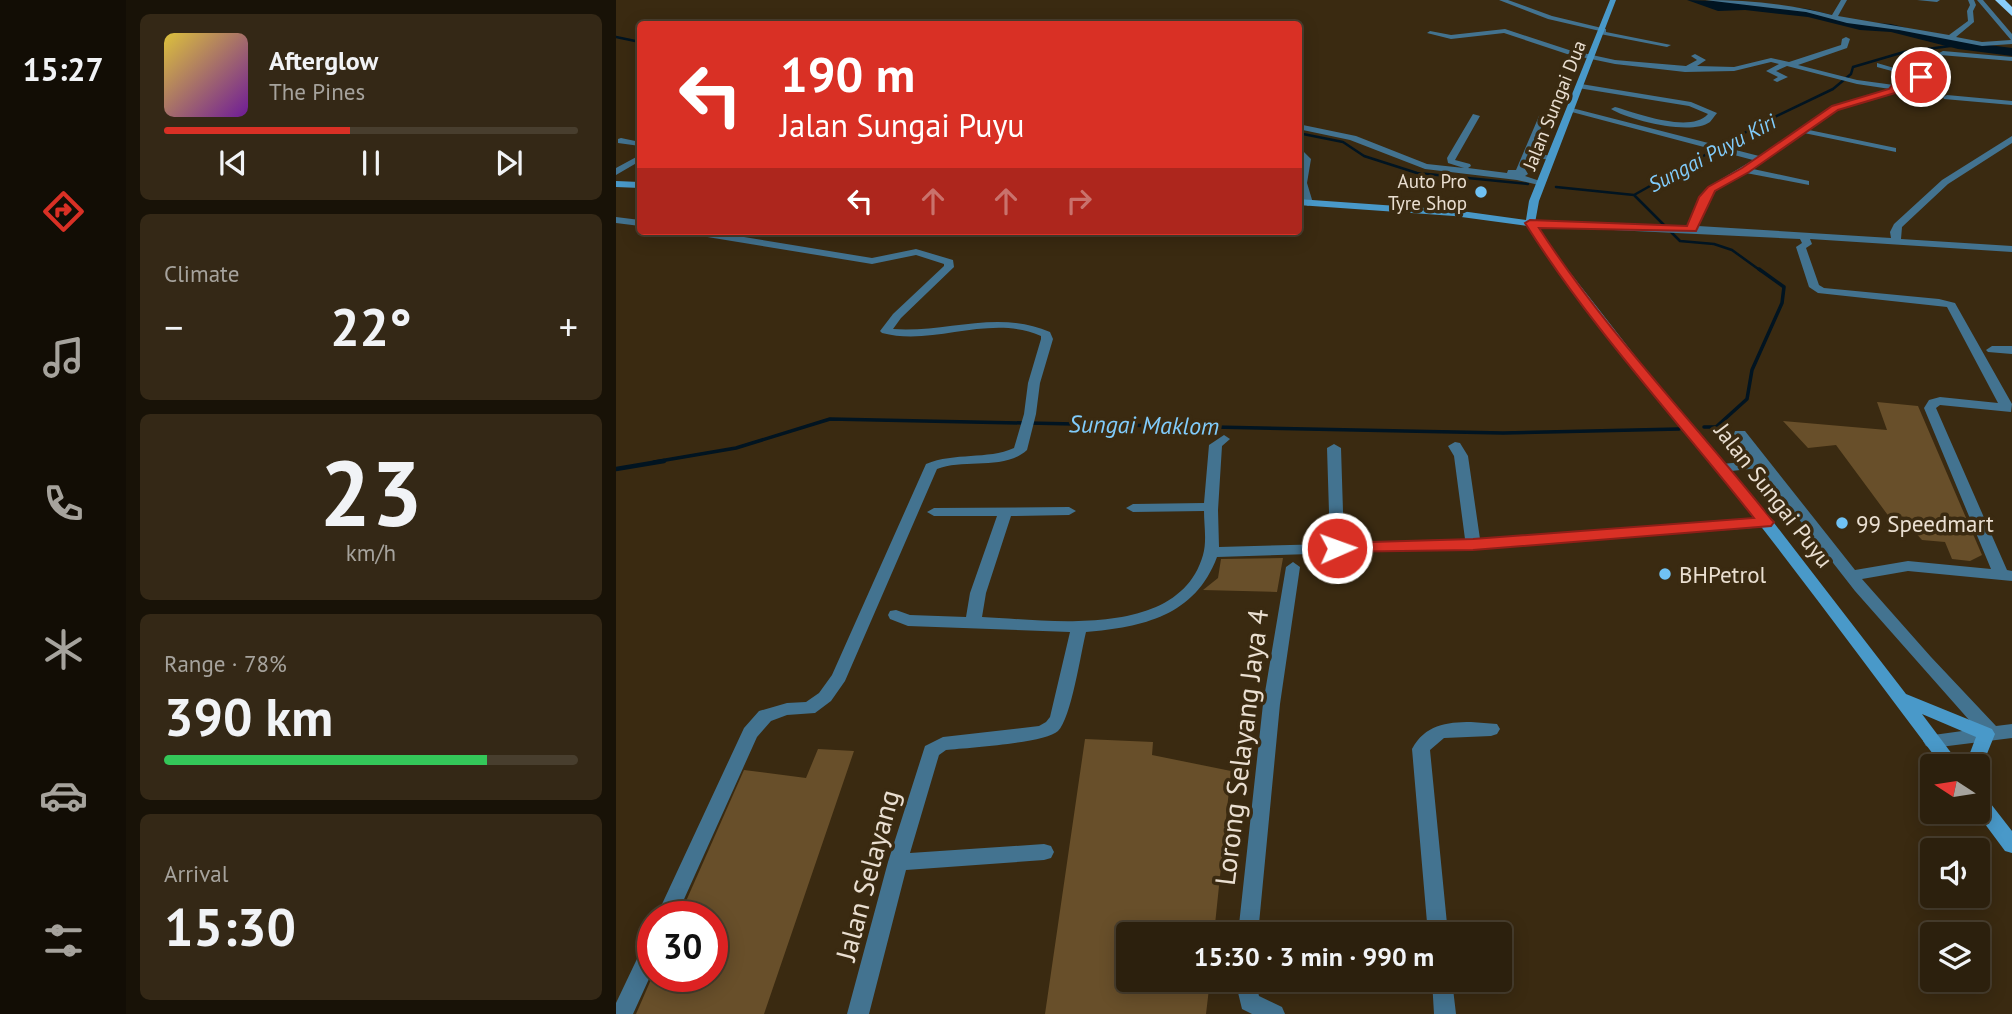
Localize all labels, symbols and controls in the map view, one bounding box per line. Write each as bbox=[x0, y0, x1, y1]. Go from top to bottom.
street label: Jalan Sungai Dua bbox=[1517, 37, 1591, 174]
text: 190 m bbox=[780, 42, 915, 106]
text: Afterglow bbox=[269, 44, 378, 77]
pin bbox=[1891, 47, 1951, 107]
text: 15:27 bbox=[22, 48, 104, 90]
icon: left bbox=[665, 49, 756, 140]
icon: arrive bbox=[1902, 58, 1940, 96]
text: The Pines bbox=[269, 77, 365, 106]
text: Jalan Sungai Puyu bbox=[780, 104, 1025, 146]
water label: Sungai Puyu Kiri bbox=[1643, 108, 1781, 198]
icon: previous bbox=[214, 144, 252, 182]
icon: pause bbox=[352, 144, 390, 182]
icon: next bbox=[490, 144, 528, 182]
place label: Auto Pro Tyre Shop bbox=[1388, 169, 1467, 215]
icon: left bbox=[841, 182, 879, 220]
icon: ahead bbox=[914, 182, 952, 220]
icon: ahead bbox=[987, 182, 1025, 220]
icon: right bbox=[1060, 182, 1098, 220]
marker: Auto Pro Tyre Shop bbox=[1473, 184, 1489, 200]
icon: directions bbox=[39, 187, 88, 236]
text: Climate bbox=[164, 259, 239, 288]
text: 22° bbox=[330, 293, 412, 360]
text: − bbox=[164, 302, 183, 351]
text: + bbox=[559, 302, 578, 351]
icon: music bbox=[39, 333, 88, 382]
water label: Sungai Maklom bbox=[1068, 408, 1220, 442]
street label: Jalan Sungai Puyu bbox=[1708, 416, 1840, 573]
text: 23 bbox=[319, 433, 423, 551]
icon: phone bbox=[39, 479, 88, 528]
place label: 99 Speedmart bbox=[1856, 509, 1994, 538]
position arrow bbox=[1300, 511, 1374, 585]
marker: 99 Speedmart bbox=[1834, 515, 1850, 531]
text: km/h bbox=[346, 538, 396, 567]
place label: BHPetrol bbox=[1679, 560, 1767, 589]
marker: BHPetrol bbox=[1657, 566, 1673, 582]
street label: Lorong Selayang Jaya 4 bbox=[1206, 607, 1276, 887]
icon: climate bbox=[39, 625, 88, 674]
text: Range · 78% bbox=[164, 649, 287, 678]
text: 390 km bbox=[164, 683, 333, 750]
north arrow bbox=[1920, 754, 1990, 824]
map controls bbox=[1920, 754, 1990, 992]
icon: car bbox=[39, 771, 88, 820]
street label: Jalan Selayang bbox=[826, 786, 908, 965]
button: sound bbox=[1920, 838, 1990, 908]
text: Arrival bbox=[164, 859, 228, 888]
text: 15:30 bbox=[164, 893, 296, 960]
speed limit sign: 30 bbox=[637, 901, 728, 992]
icon: filters bbox=[39, 916, 88, 965]
button: layers bbox=[1920, 922, 1990, 992]
text: 15:30 · 3 min · 990 m bbox=[1194, 940, 1434, 973]

